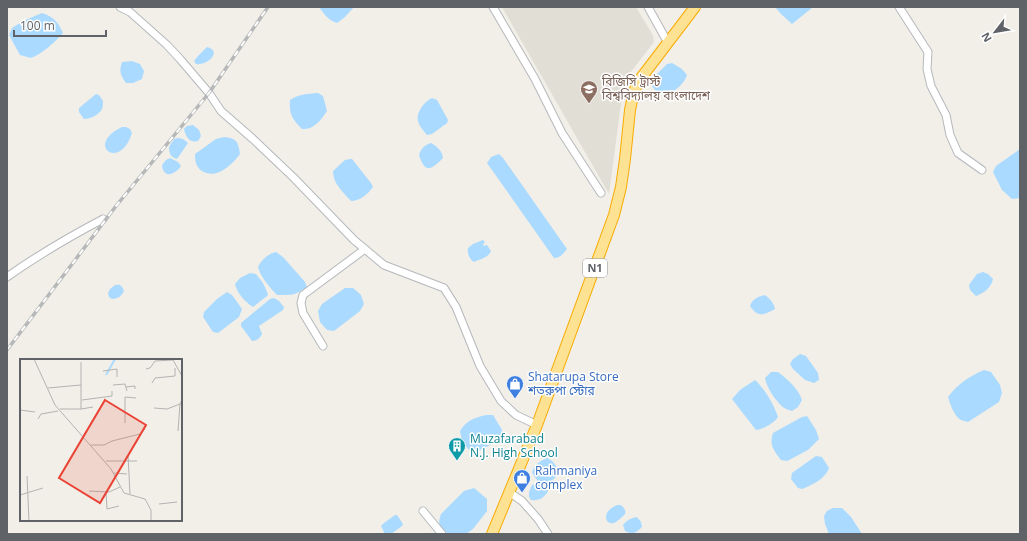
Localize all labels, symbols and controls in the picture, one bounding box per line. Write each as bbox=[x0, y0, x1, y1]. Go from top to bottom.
scale bar bbox=[14, 12, 106, 38]
north arrow bbox=[975, 12, 1015, 52]
text: 100 m bbox=[20, 17, 55, 34]
text: N bbox=[977, 30, 995, 45]
place label: বিজিসি ট্রাস্ট বিশ্ববিদ্যালয় বাংলাদেশ bbox=[601, 73, 711, 104]
school or university icon: বিজিসি ট্রাস্ট বিশ্ববিদ্যালয় বাংলাদেশ bbox=[579, 79, 599, 104]
road number: N1 bbox=[583, 259, 607, 277]
inset map bbox=[20, 359, 182, 521]
place label: Shatarupa Store শতরুপা স্টোর bbox=[527, 368, 619, 399]
shop icon: Shatarupa Store শতরুপা স্টোর bbox=[505, 374, 525, 399]
place label: Muzafarabad N.J. High School bbox=[470, 430, 558, 461]
building icon: Muzafarabad N.J. High School bbox=[447, 436, 467, 461]
place label: Rahmaniya complex bbox=[535, 462, 597, 493]
shop icon: Rahmaniya complex bbox=[512, 468, 532, 493]

